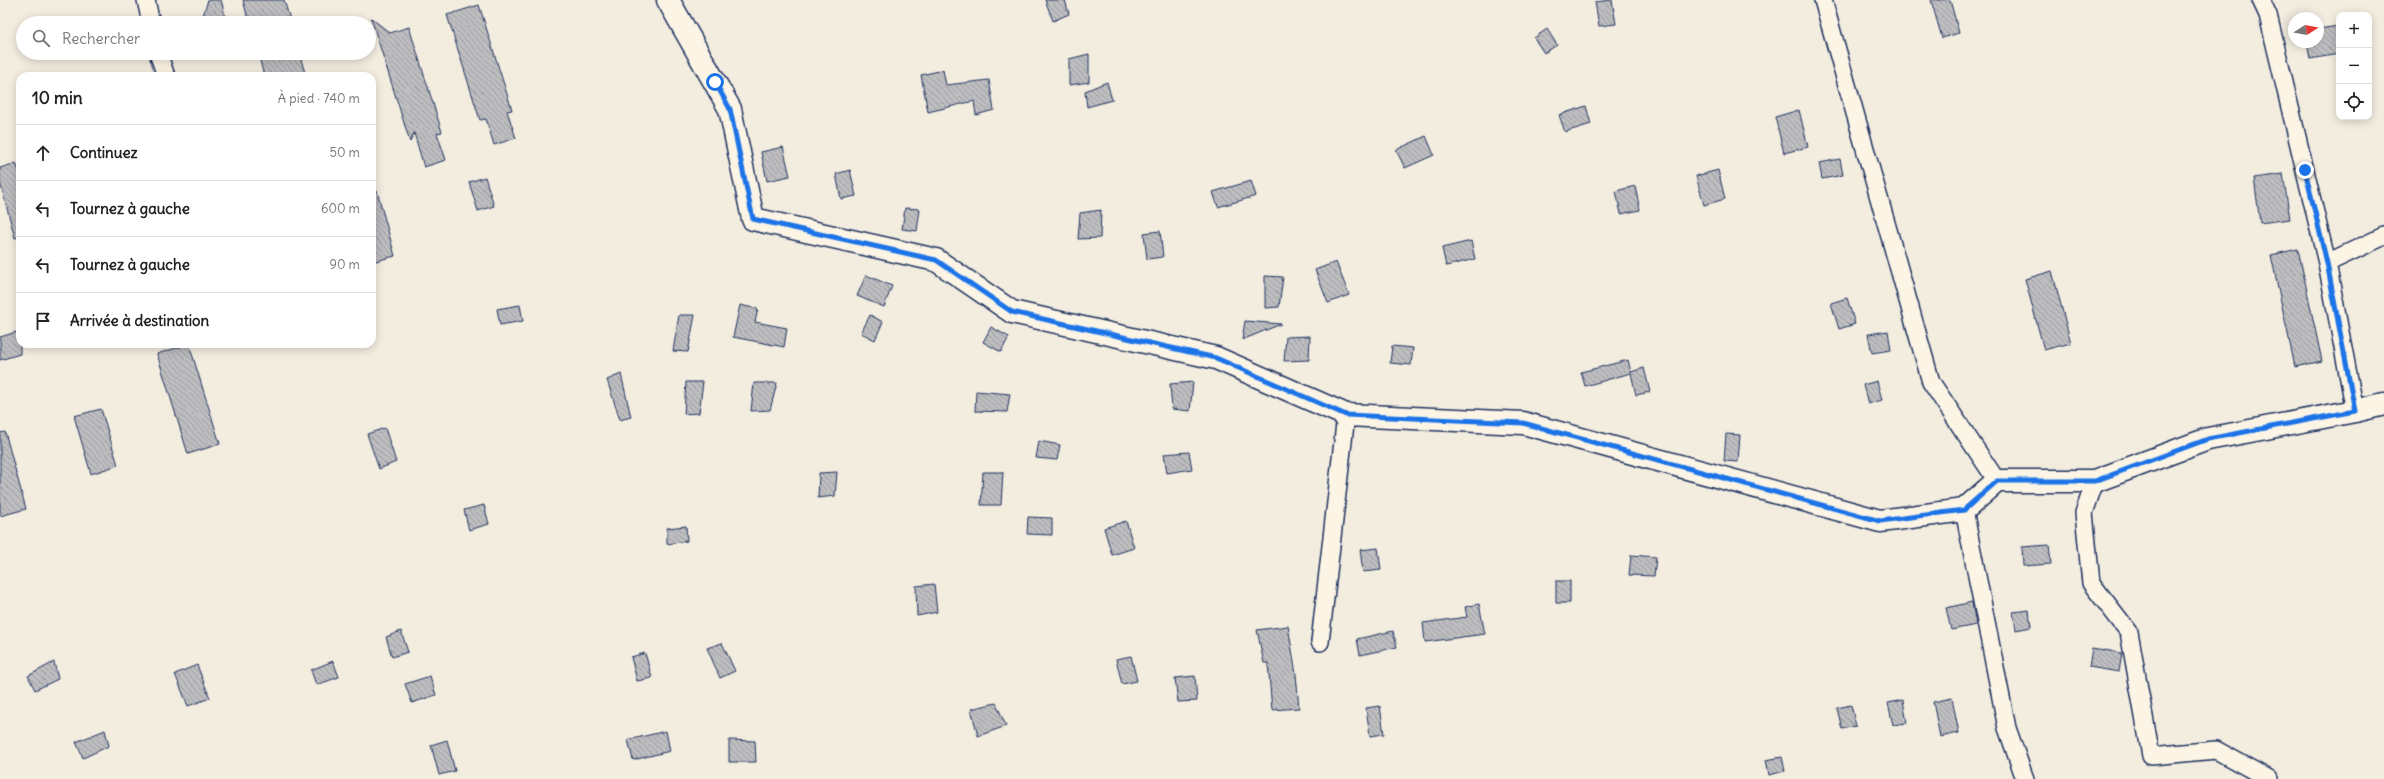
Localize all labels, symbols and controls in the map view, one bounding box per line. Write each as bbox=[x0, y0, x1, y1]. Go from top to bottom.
north arrow bbox=[2288, 12, 2324, 48]
map controls bbox=[2336, 12, 2372, 120]
button: + bbox=[2336, 12, 2372, 48]
search box bbox=[16, 16, 376, 60]
icon: search bbox=[30, 27, 52, 49]
text: Rechercher bbox=[62, 29, 140, 48]
button: − bbox=[2336, 48, 2372, 84]
route start bbox=[706, 73, 724, 91]
button: locate bbox=[2336, 84, 2372, 120]
text: 10 min bbox=[32, 87, 83, 109]
text: À pied · 740 m bbox=[278, 90, 360, 107]
icon: ahead bbox=[32, 142, 54, 164]
text: Continuez bbox=[70, 143, 138, 162]
text: 50 m bbox=[329, 144, 360, 161]
route end bbox=[2296, 161, 2314, 179]
icon: left bbox=[32, 198, 54, 220]
text: Tournez à gauche bbox=[70, 199, 190, 218]
text: 600 m bbox=[321, 200, 360, 217]
icon: left bbox=[32, 254, 54, 276]
text: Tournez à gauche bbox=[70, 255, 190, 274]
text: 90 m bbox=[329, 256, 360, 273]
icon: arrive bbox=[32, 310, 54, 332]
text: Arrivée à destination bbox=[70, 311, 209, 330]

